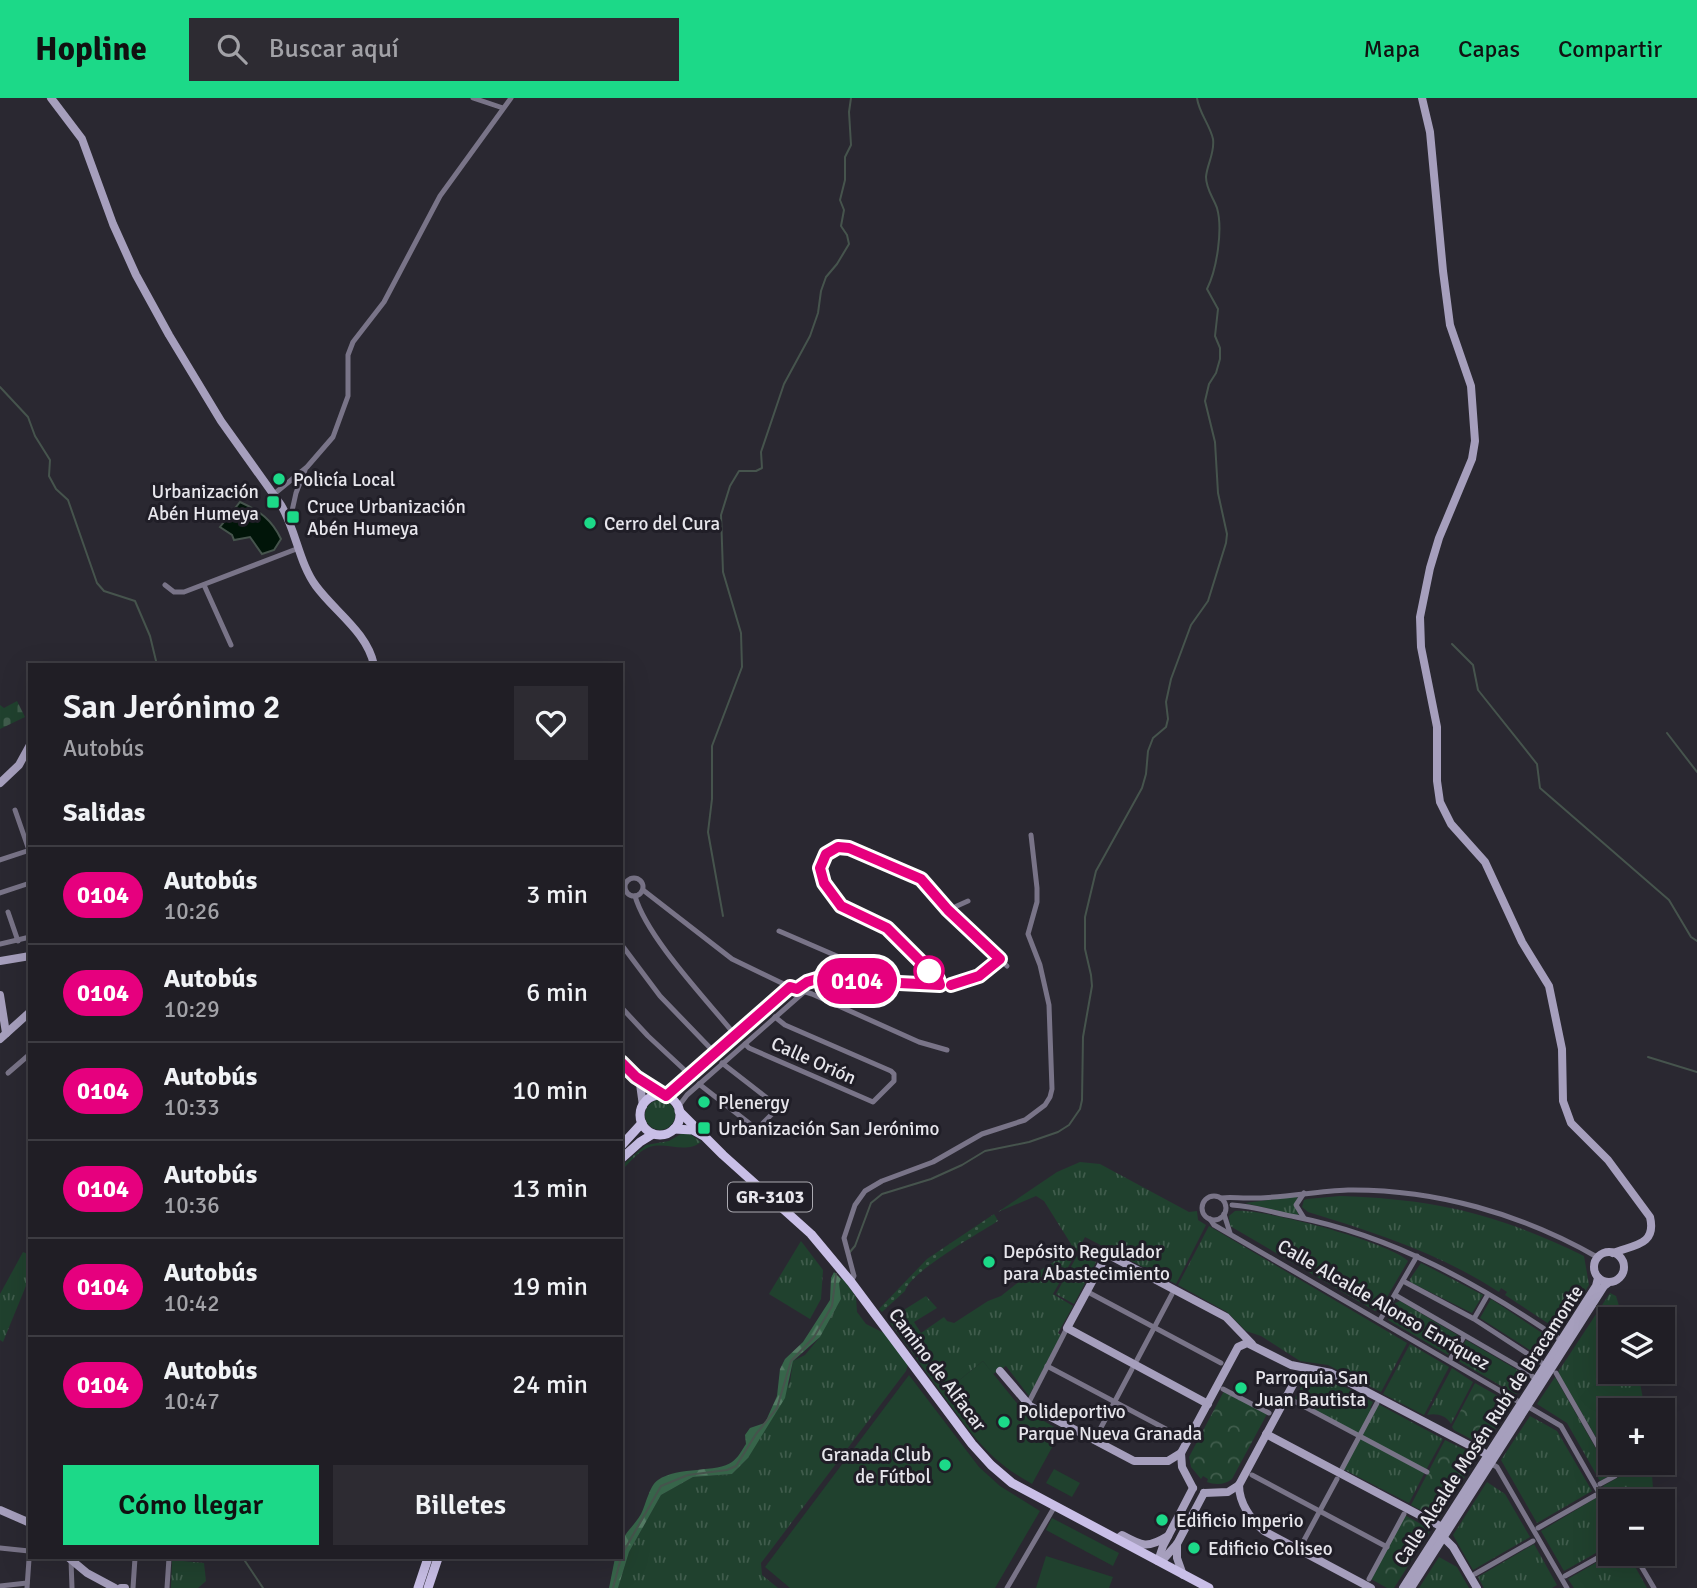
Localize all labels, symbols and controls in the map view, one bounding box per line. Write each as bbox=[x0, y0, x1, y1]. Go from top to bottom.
search box bbox=[189, 18, 679, 81]
text: Hopline bbox=[35, 29, 147, 70]
icon: search bbox=[213, 30, 251, 68]
text: Buscar aquí bbox=[269, 33, 399, 65]
text: Mapa bbox=[1364, 34, 1420, 64]
text: Capas bbox=[1458, 34, 1520, 64]
text: Compartir bbox=[1558, 34, 1662, 64]
place label: Policía Local bbox=[293, 468, 395, 492]
marker: Policía Local bbox=[271, 471, 287, 487]
place label: Urbanización Abén Humeya bbox=[147, 480, 259, 526]
marker: Urbanización Abén Humeya bbox=[265, 494, 281, 510]
place label: Cruce Urbanización Abén Humeya bbox=[307, 495, 466, 541]
marker: Cruce Urbanización Abén Humeya bbox=[285, 509, 301, 525]
place label: Cerro del Cura bbox=[604, 512, 720, 536]
marker: Cerro del Cura bbox=[582, 515, 598, 531]
button: heart bbox=[514, 686, 588, 760]
text: San Jerónimo 2 bbox=[63, 687, 281, 728]
text: Autobús bbox=[63, 734, 144, 763]
text: Salidas bbox=[63, 797, 145, 829]
text: Autobús bbox=[164, 865, 257, 897]
text: 3 min bbox=[526, 879, 588, 911]
text: 0104 bbox=[77, 880, 129, 910]
text: 10:26 bbox=[164, 897, 220, 926]
unlabelled marker bbox=[914, 956, 944, 986]
line badge: 0104 bbox=[808, 958, 906, 1004]
text: Autobús bbox=[164, 963, 257, 995]
text: 0104 bbox=[831, 966, 883, 996]
text: 6 min bbox=[526, 977, 588, 1009]
text: 0104 bbox=[77, 978, 129, 1008]
text: 10:29 bbox=[164, 995, 220, 1024]
street label: Calle Orión bbox=[767, 1032, 860, 1090]
text: Autobús bbox=[164, 1061, 257, 1093]
text: 10 min bbox=[512, 1075, 588, 1107]
text: 0104 bbox=[77, 1076, 129, 1106]
place label: Plenergy bbox=[718, 1091, 789, 1115]
text: 10:33 bbox=[164, 1093, 220, 1122]
marker: Plenergy bbox=[696, 1094, 712, 1110]
place label: Urbanización San Jerónimo bbox=[718, 1117, 940, 1141]
marker: Urbanización San Jerónimo bbox=[696, 1120, 712, 1136]
text: Autobús bbox=[164, 1159, 257, 1191]
text: 13 min bbox=[512, 1173, 588, 1205]
text: 0104 bbox=[77, 1174, 129, 1204]
road number: GR-3103 bbox=[728, 1182, 812, 1212]
text: 10:36 bbox=[164, 1191, 220, 1220]
street label: Calle Alcalde Alonso Enríquez bbox=[1273, 1234, 1494, 1376]
place label: Depósito Regulador para Abastecimiento bbox=[1003, 1240, 1170, 1286]
marker: Depósito Regulador para Abastecimiento bbox=[981, 1254, 997, 1270]
text: Autobús bbox=[164, 1257, 257, 1289]
text: 19 min bbox=[512, 1271, 588, 1303]
text: 0104 bbox=[77, 1272, 129, 1302]
street label: Calle Alcalde Mosén Rubí de Bracamonte bbox=[1389, 1281, 1589, 1570]
text: 10:42 bbox=[164, 1289, 220, 1318]
street label: Camino de Alfacar bbox=[883, 1303, 991, 1436]
map controls bbox=[1598, 1307, 1675, 1566]
button: layers bbox=[1598, 1307, 1675, 1384]
text: Autobús bbox=[164, 1355, 257, 1387]
place label: Parroquia San Juan Bautista bbox=[1255, 1366, 1368, 1412]
text: 24 min bbox=[512, 1369, 588, 1401]
text: 0104 bbox=[77, 1370, 129, 1400]
marker: Parroquia San Juan Bautista bbox=[1233, 1380, 1249, 1396]
text: 10:47 bbox=[164, 1387, 220, 1416]
button: + bbox=[1598, 1398, 1675, 1475]
place label: Polideportivo Parque Nueva Granada bbox=[1018, 1400, 1202, 1446]
marker: Polideportivo Parque Nueva Granada bbox=[996, 1414, 1012, 1430]
place label: Granada Club de Fútbol bbox=[821, 1443, 931, 1489]
marker: Granada Club de Fútbol bbox=[937, 1457, 953, 1473]
button: Cómo llegar bbox=[63, 1465, 319, 1545]
button: Billetes bbox=[333, 1465, 588, 1545]
button: − bbox=[1598, 1489, 1675, 1566]
place label: Edificio Imperio bbox=[1176, 1509, 1304, 1533]
marker: Edificio Imperio bbox=[1154, 1512, 1170, 1528]
place label: Edificio Coliseo bbox=[1208, 1537, 1333, 1561]
marker: Edificio Coliseo bbox=[1186, 1540, 1202, 1556]

